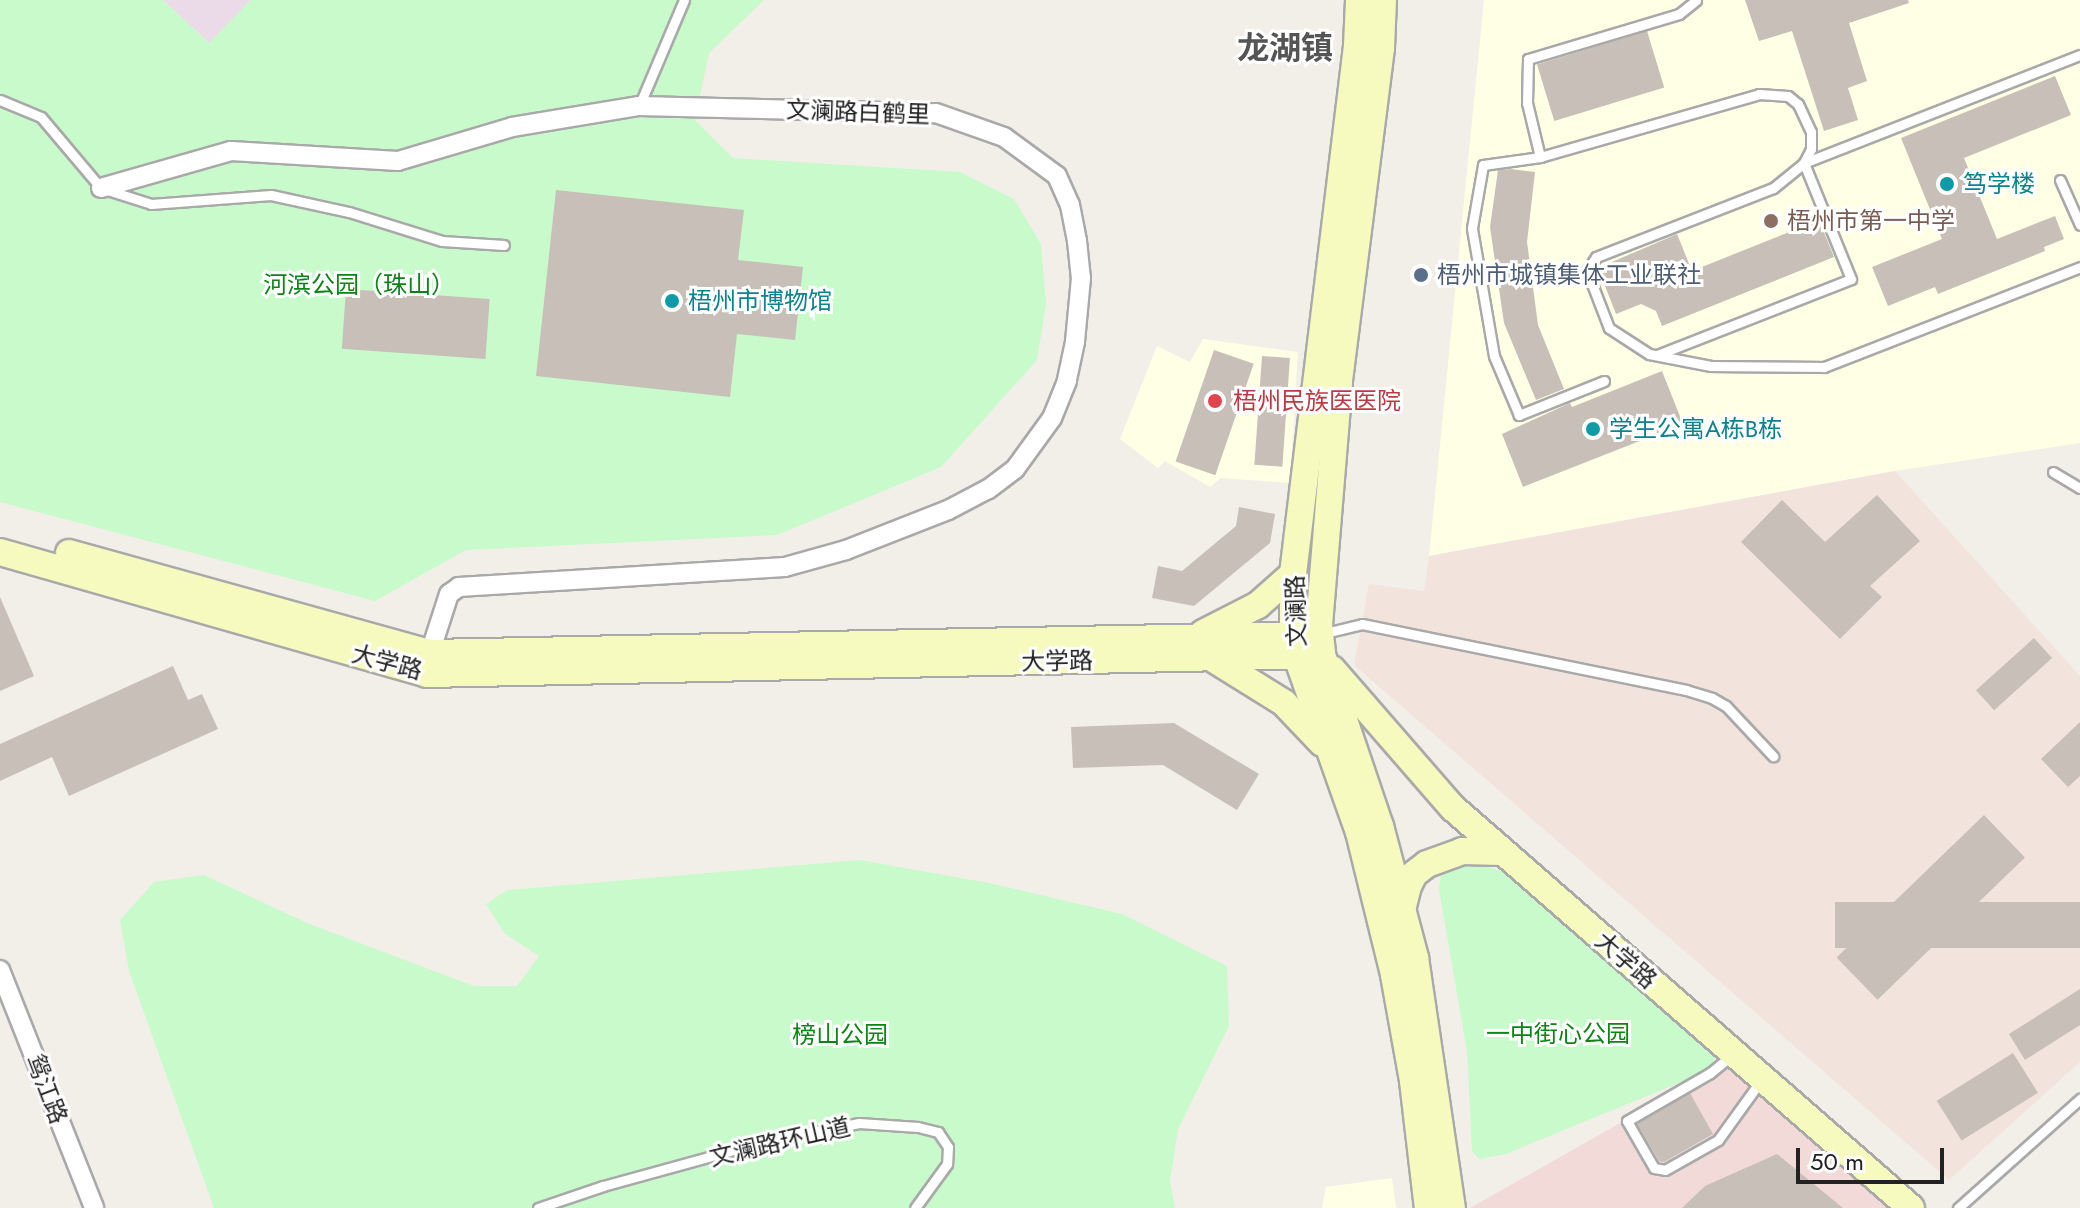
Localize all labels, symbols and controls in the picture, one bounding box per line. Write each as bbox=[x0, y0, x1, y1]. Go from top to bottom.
district label: 龙湖镇 bbox=[1237, 29, 1333, 67]
street label: 文澜路白鹤里 bbox=[786, 95, 930, 129]
place label: 笃学楼 bbox=[1963, 170, 2035, 198]
marker: 笃学楼 bbox=[1938, 175, 1956, 193]
place label: 梧州市第一中学 bbox=[1787, 207, 1955, 235]
marker: 梧州市第一中学 bbox=[1762, 212, 1780, 230]
place label: 梧州市城镇集体工业联社 bbox=[1437, 261, 1701, 289]
marker: 梧州市城镇集体工业联社 bbox=[1412, 266, 1430, 284]
park label: 河滨公园（珠山） bbox=[263, 271, 455, 299]
place label: 梧州市博物馆 bbox=[688, 287, 832, 315]
marker: 梧州市博物馆 bbox=[663, 292, 681, 310]
place label: 梧州民族医医院 bbox=[1233, 387, 1401, 415]
marker: 梧州民族医医院 bbox=[1204, 390, 1226, 412]
place label: 学生公寓A栋B栋 bbox=[1609, 415, 1782, 443]
marker: 学生公寓A栋B栋 bbox=[1584, 420, 1602, 438]
street label: 文澜路 bbox=[1280, 575, 1312, 647]
street label: 大学路 bbox=[348, 639, 426, 685]
street label: 大学路 bbox=[1021, 646, 1093, 676]
street label: 大学路 bbox=[1589, 926, 1663, 994]
park label: 一中街心公园 bbox=[1486, 1020, 1630, 1048]
park label: 榜山公园 bbox=[792, 1021, 888, 1049]
street label: 鸳江路 bbox=[21, 1050, 73, 1128]
street label: 文澜路环山道 bbox=[707, 1112, 853, 1172]
scale bar bbox=[1800, 1132, 1948, 1182]
text: 50 m bbox=[1810, 1144, 1864, 1179]

